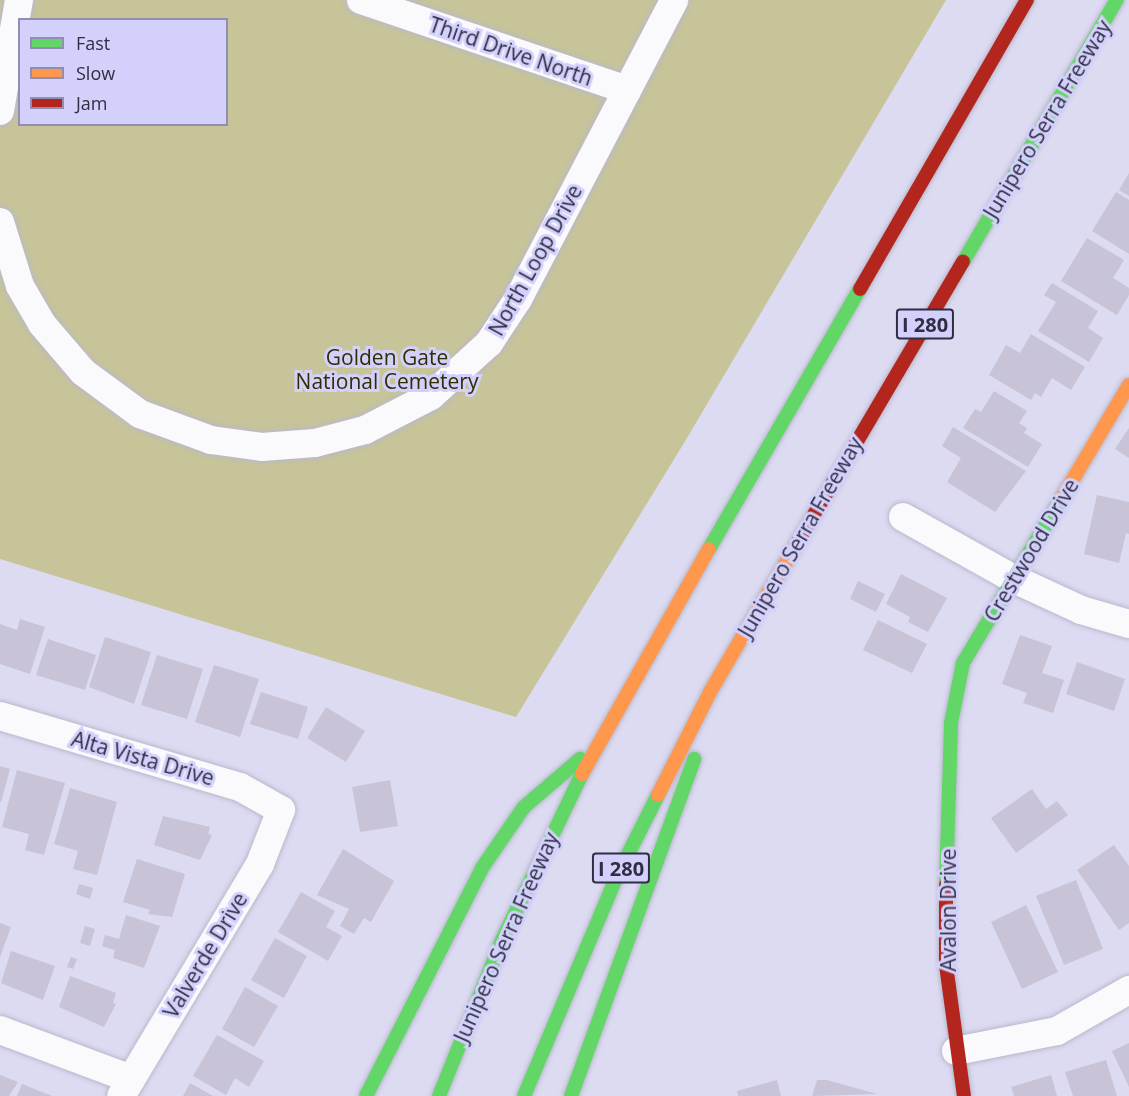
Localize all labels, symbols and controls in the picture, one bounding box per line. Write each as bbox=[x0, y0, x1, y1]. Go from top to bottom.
street label: Third Drive North bbox=[426, 11, 596, 91]
street label: Junipero Serra Freeway bbox=[978, 15, 1116, 223]
legend bbox=[18, 18, 228, 126]
text: Fast bbox=[76, 31, 110, 55]
text: Slow bbox=[76, 61, 115, 85]
text: Jam bbox=[76, 91, 108, 115]
street label: North Loop Drive bbox=[483, 180, 587, 340]
road number: I 280 bbox=[895, 307, 955, 341]
park label: Golden Gate National Cemetery bbox=[296, 344, 478, 394]
street label: Junipero Serra Freeway bbox=[732, 432, 868, 642]
street label: Crestwood Drive bbox=[978, 474, 1084, 626]
street label: Alta Vista Drive bbox=[69, 726, 217, 790]
street label: Junipero Serra Freeway bbox=[448, 828, 564, 1046]
street label: Avalon Drive bbox=[935, 848, 961, 972]
road number: I 280 bbox=[591, 851, 651, 885]
street label: Valverde Drive bbox=[158, 888, 252, 1022]

